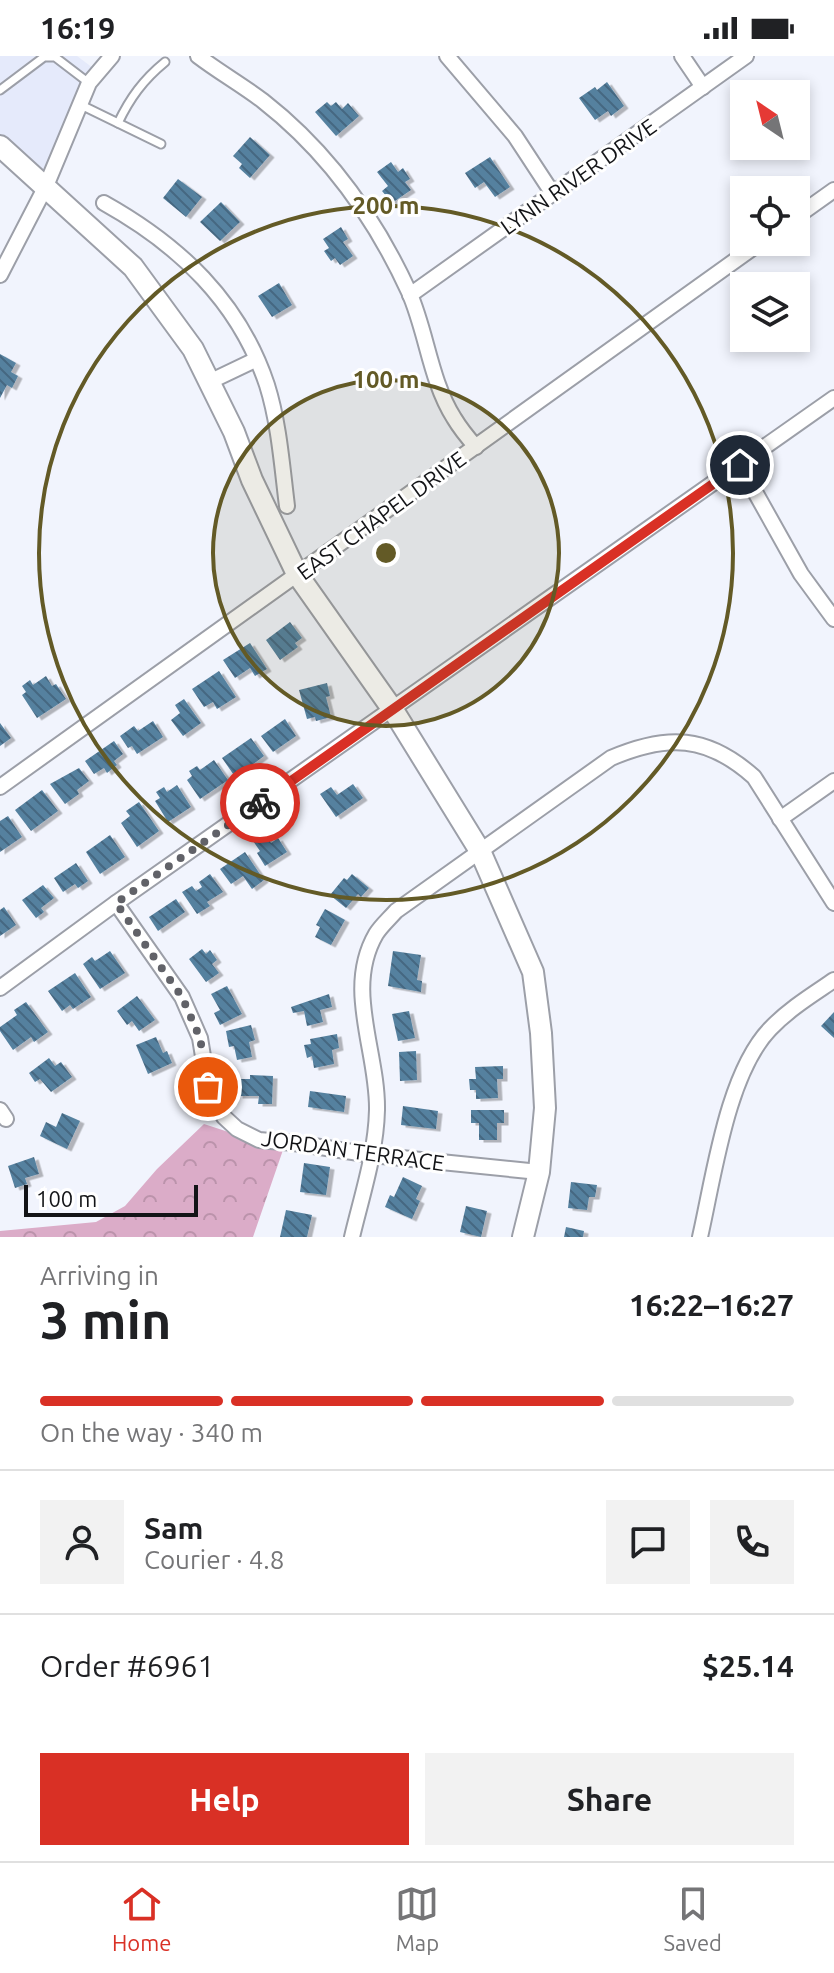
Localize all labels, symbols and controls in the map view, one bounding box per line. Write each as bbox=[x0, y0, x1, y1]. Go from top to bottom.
text: 16:19 bbox=[40, 11, 115, 45]
north arrow bbox=[730, 80, 810, 160]
map controls bbox=[730, 80, 810, 352]
street label: LYNN RIVER DRIVE bbox=[496, 113, 660, 239]
button: locate bbox=[730, 176, 810, 256]
text: 200 m bbox=[353, 192, 419, 219]
button: layers bbox=[730, 272, 810, 352]
text: 100 m bbox=[353, 366, 419, 393]
pin bbox=[706, 431, 774, 499]
icon: home bbox=[718, 443, 762, 487]
street label: EAST CHAPEL DRIVE bbox=[292, 445, 470, 585]
centre of rings bbox=[372, 539, 400, 567]
courier bbox=[220, 763, 300, 843]
icon: bike bbox=[238, 781, 282, 825]
pin bbox=[174, 1053, 242, 1121]
icon: bag bbox=[186, 1065, 230, 1109]
street label: JORDAN TERRACE bbox=[260, 1125, 446, 1175]
scale bar bbox=[24, 1181, 198, 1217]
text: 100 m bbox=[36, 1186, 97, 1211]
text: Arriving in bbox=[40, 1261, 159, 1290]
text: 16:22–16:27 bbox=[629, 1288, 794, 1322]
text: 3 min bbox=[40, 1291, 171, 1349]
text: On the way · 340 m bbox=[40, 1418, 263, 1447]
button: person bbox=[40, 1500, 124, 1584]
button: chat bbox=[606, 1500, 690, 1584]
button: phone bbox=[710, 1500, 794, 1584]
text: Sam bbox=[144, 1511, 203, 1545]
text: Courier · 4.8 bbox=[144, 1545, 284, 1574]
text: Order #6961 bbox=[40, 1649, 214, 1683]
text: $25.14 bbox=[702, 1649, 794, 1683]
button: Help bbox=[40, 1753, 409, 1845]
button: Share bbox=[425, 1753, 794, 1845]
tab: Home bbox=[112, 1882, 171, 1955]
tab: Map bbox=[395, 1882, 439, 1955]
tab: Saved bbox=[663, 1882, 722, 1955]

